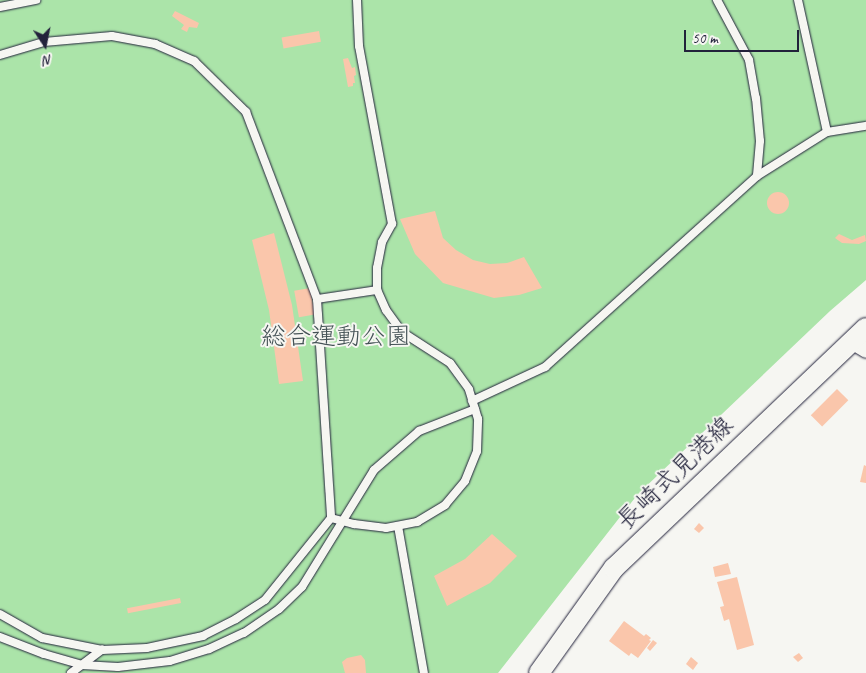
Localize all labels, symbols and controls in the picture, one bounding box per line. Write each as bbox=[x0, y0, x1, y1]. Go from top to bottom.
north arrow bbox=[20, 20, 70, 70]
scale bar bbox=[686, 20, 801, 52]
text: 50 m bbox=[692, 29, 718, 48]
text: N bbox=[42, 51, 54, 69]
park label: 総合運動公園 bbox=[261, 321, 411, 351]
street label: 長崎式見港線 bbox=[611, 410, 739, 536]

